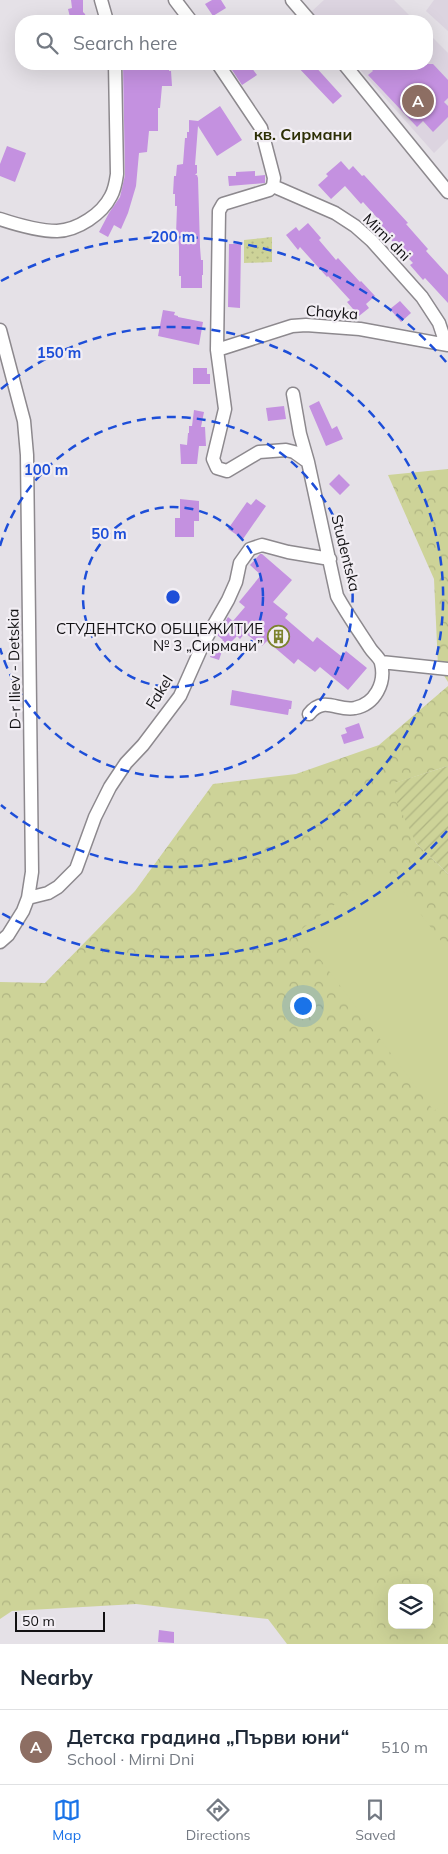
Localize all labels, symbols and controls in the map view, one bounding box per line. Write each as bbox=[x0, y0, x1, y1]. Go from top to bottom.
search box bbox=[15, 15, 433, 70]
icon: search bbox=[33, 29, 61, 57]
text: Search here bbox=[73, 31, 177, 55]
pin: A bbox=[402, 82, 434, 120]
district label: кв. Сирмани bbox=[254, 124, 352, 144]
street label: Mirni dni bbox=[359, 209, 415, 265]
text: 200 m bbox=[151, 227, 195, 246]
street label: Chayka bbox=[305, 301, 359, 323]
text: 150 m bbox=[37, 343, 81, 362]
text: 100 m bbox=[24, 460, 68, 479]
street label: Studentska bbox=[327, 513, 365, 593]
text: 50 m bbox=[91, 524, 127, 543]
centre of rings bbox=[164, 588, 182, 606]
street label: D-r Iliev - Detskia bbox=[3, 609, 25, 729]
place label: СТУДЕНТСКО ОБЩЕЖИТИЕ № 3 „Сирмани” bbox=[56, 619, 263, 655]
building icon: СТУДЕНТСКО ОБЩЕЖИТИЕ № 3 „Сирмани” bbox=[267, 625, 291, 649]
street label: Fakel bbox=[141, 672, 177, 712]
your location bbox=[290, 993, 316, 1019]
map controls bbox=[388, 1584, 433, 1629]
button: layers bbox=[388, 1584, 433, 1629]
scale bar bbox=[15, 1609, 105, 1632]
text: 50 m bbox=[22, 1612, 55, 1630]
text: Nearby bbox=[20, 1664, 93, 1690]
text: Детска градина „Първи юни“ bbox=[67, 1725, 349, 1749]
text: A bbox=[30, 1737, 42, 1757]
text: 510 m bbox=[381, 1737, 428, 1757]
text: School · Mirni Dni bbox=[67, 1749, 194, 1769]
tab: Map bbox=[52, 1796, 81, 1844]
tab: Directions bbox=[186, 1796, 251, 1844]
tab: Saved bbox=[355, 1796, 396, 1844]

